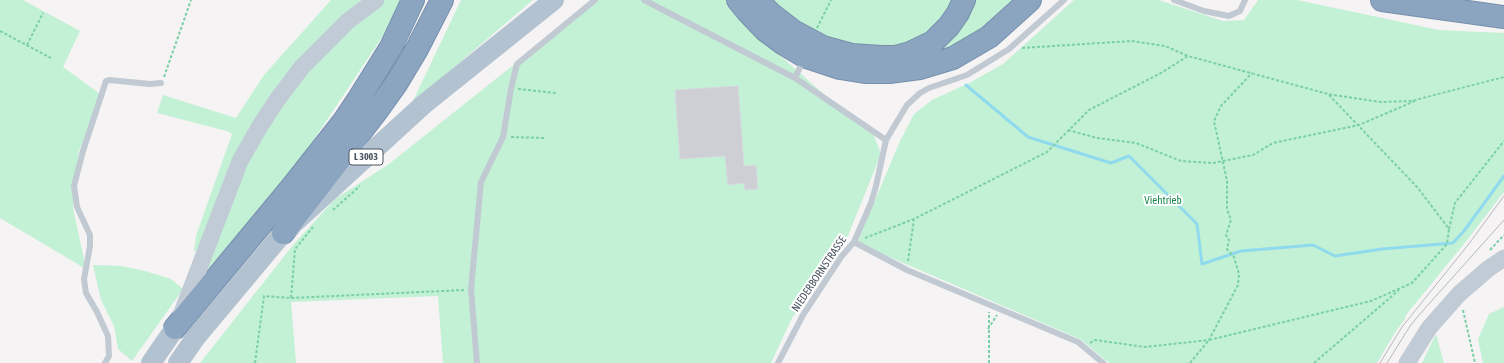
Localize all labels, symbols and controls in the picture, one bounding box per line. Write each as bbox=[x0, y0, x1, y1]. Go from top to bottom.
road number: L 3003 bbox=[349, 149, 383, 165]
park label: Viehtrieb bbox=[1144, 194, 1182, 208]
street label: NIEDERBORNSTRASSE bbox=[789, 234, 849, 314]

